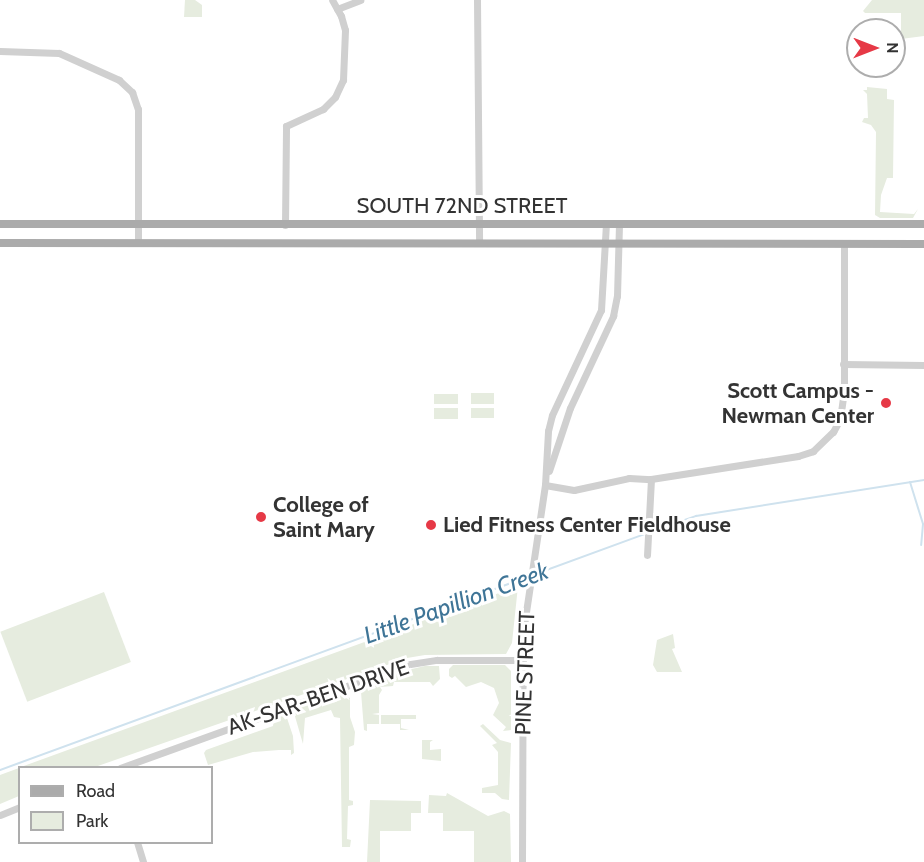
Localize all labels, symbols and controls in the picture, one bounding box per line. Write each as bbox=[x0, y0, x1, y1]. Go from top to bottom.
north arrow bbox=[846, 18, 906, 78]
text: N bbox=[883, 42, 902, 54]
street label: SOUTH 72ND STREET bbox=[357, 193, 567, 219]
place label: Scott Campus - Newman Center bbox=[722, 377, 874, 428]
marker: Scott Campus - Newman Center bbox=[879, 396, 893, 410]
place label: College of Saint Mary bbox=[273, 491, 375, 542]
marker: College of Saint Mary bbox=[254, 510, 268, 524]
place label: Lied Fitness Center Fieldhouse bbox=[443, 512, 731, 538]
marker: Lied Fitness Center Fieldhouse bbox=[424, 518, 438, 532]
water label: Little Papillion Creek bbox=[360, 556, 552, 650]
street label: PINE STREET bbox=[510, 610, 540, 736]
street label: AK-SAR-BEN DRIVE bbox=[224, 654, 412, 740]
legend bbox=[18, 766, 213, 844]
text: Road bbox=[76, 780, 115, 802]
text: Park bbox=[76, 810, 108, 832]

